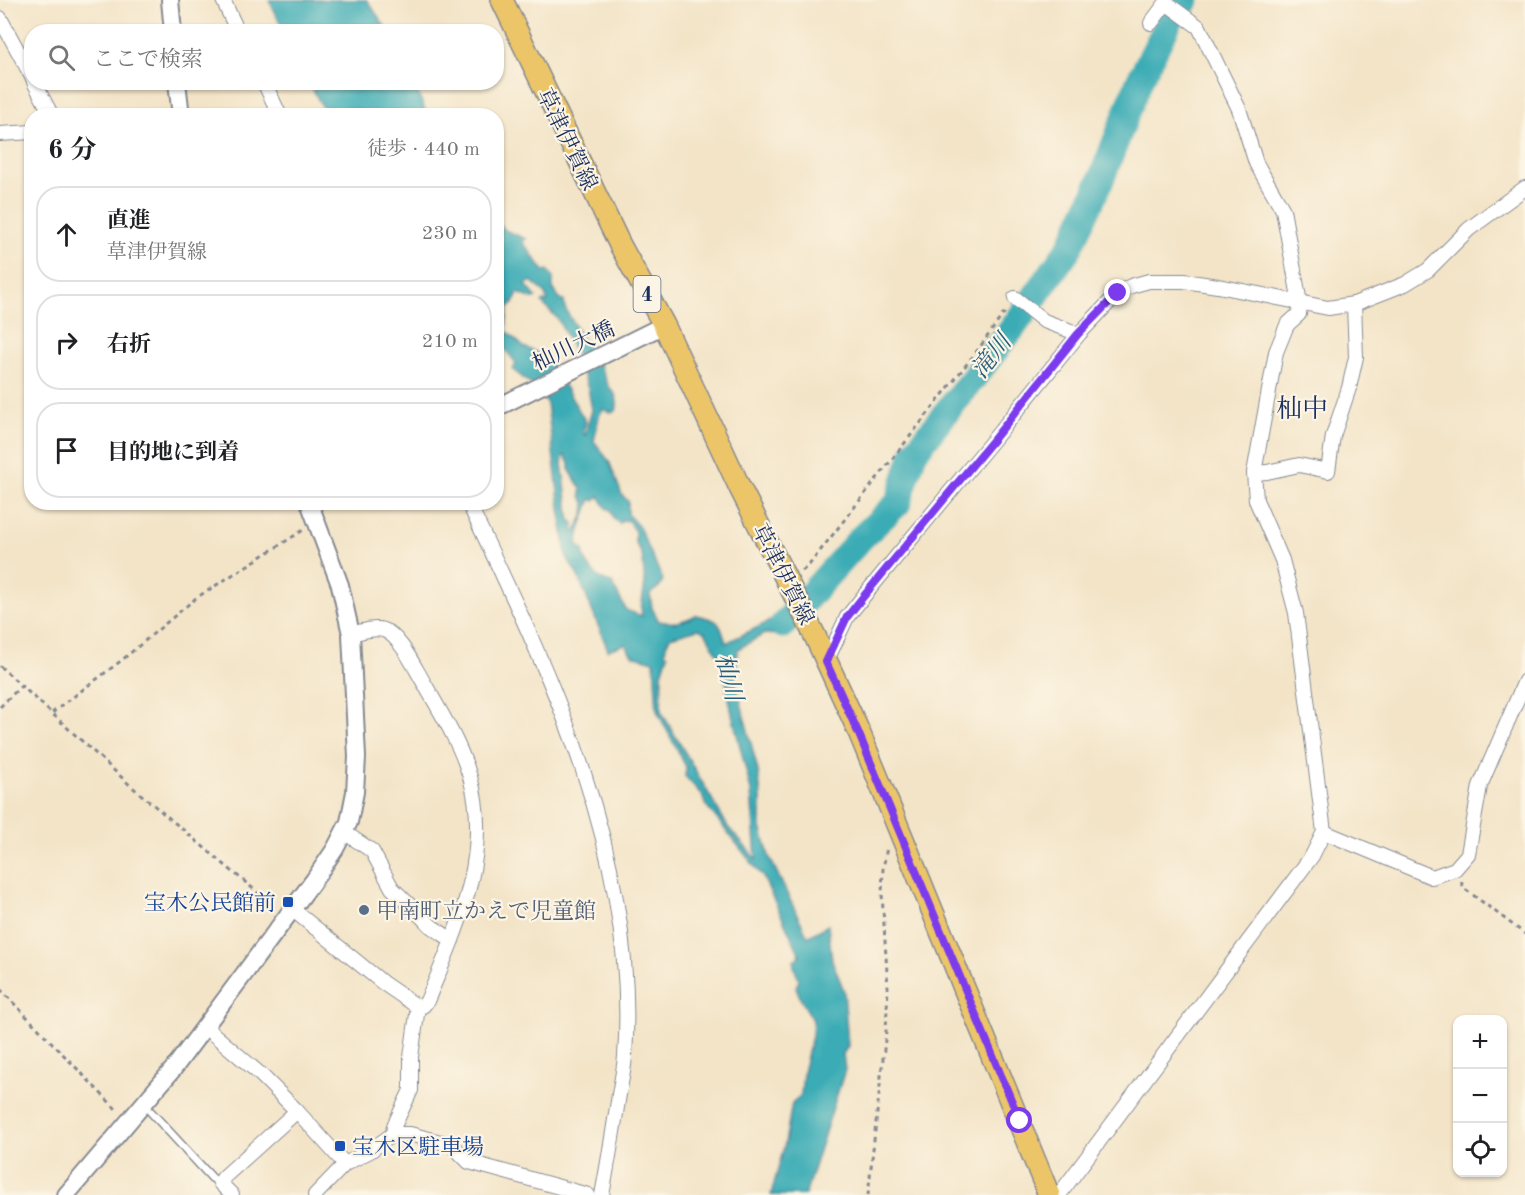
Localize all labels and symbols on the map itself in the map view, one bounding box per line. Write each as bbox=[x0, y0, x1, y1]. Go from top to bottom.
street label: 草津伊賀線 bbox=[532, 85, 602, 194]
road number: 4 bbox=[634, 276, 660, 312]
route end bbox=[1104, 279, 1130, 305]
street label: 杣川大橋 bbox=[528, 316, 618, 375]
water label: 滝川 bbox=[966, 327, 1019, 384]
district label: 杣中 bbox=[1276, 395, 1328, 423]
street label: 草津伊賀線 bbox=[747, 520, 819, 629]
water label: 杣川 bbox=[710, 651, 748, 707]
place label: 宝木公民館前 bbox=[144, 891, 276, 915]
marker: 宝木公民館前 bbox=[281, 895, 295, 909]
place label: 甲南町立かえで児童館 bbox=[376, 899, 596, 923]
marker: 甲南町立かえで児童館 bbox=[357, 903, 371, 917]
route start bbox=[1006, 1107, 1032, 1133]
place label: 宝木区駐車場 bbox=[352, 1135, 484, 1159]
marker: 宝木区駐車場 bbox=[333, 1139, 347, 1153]

